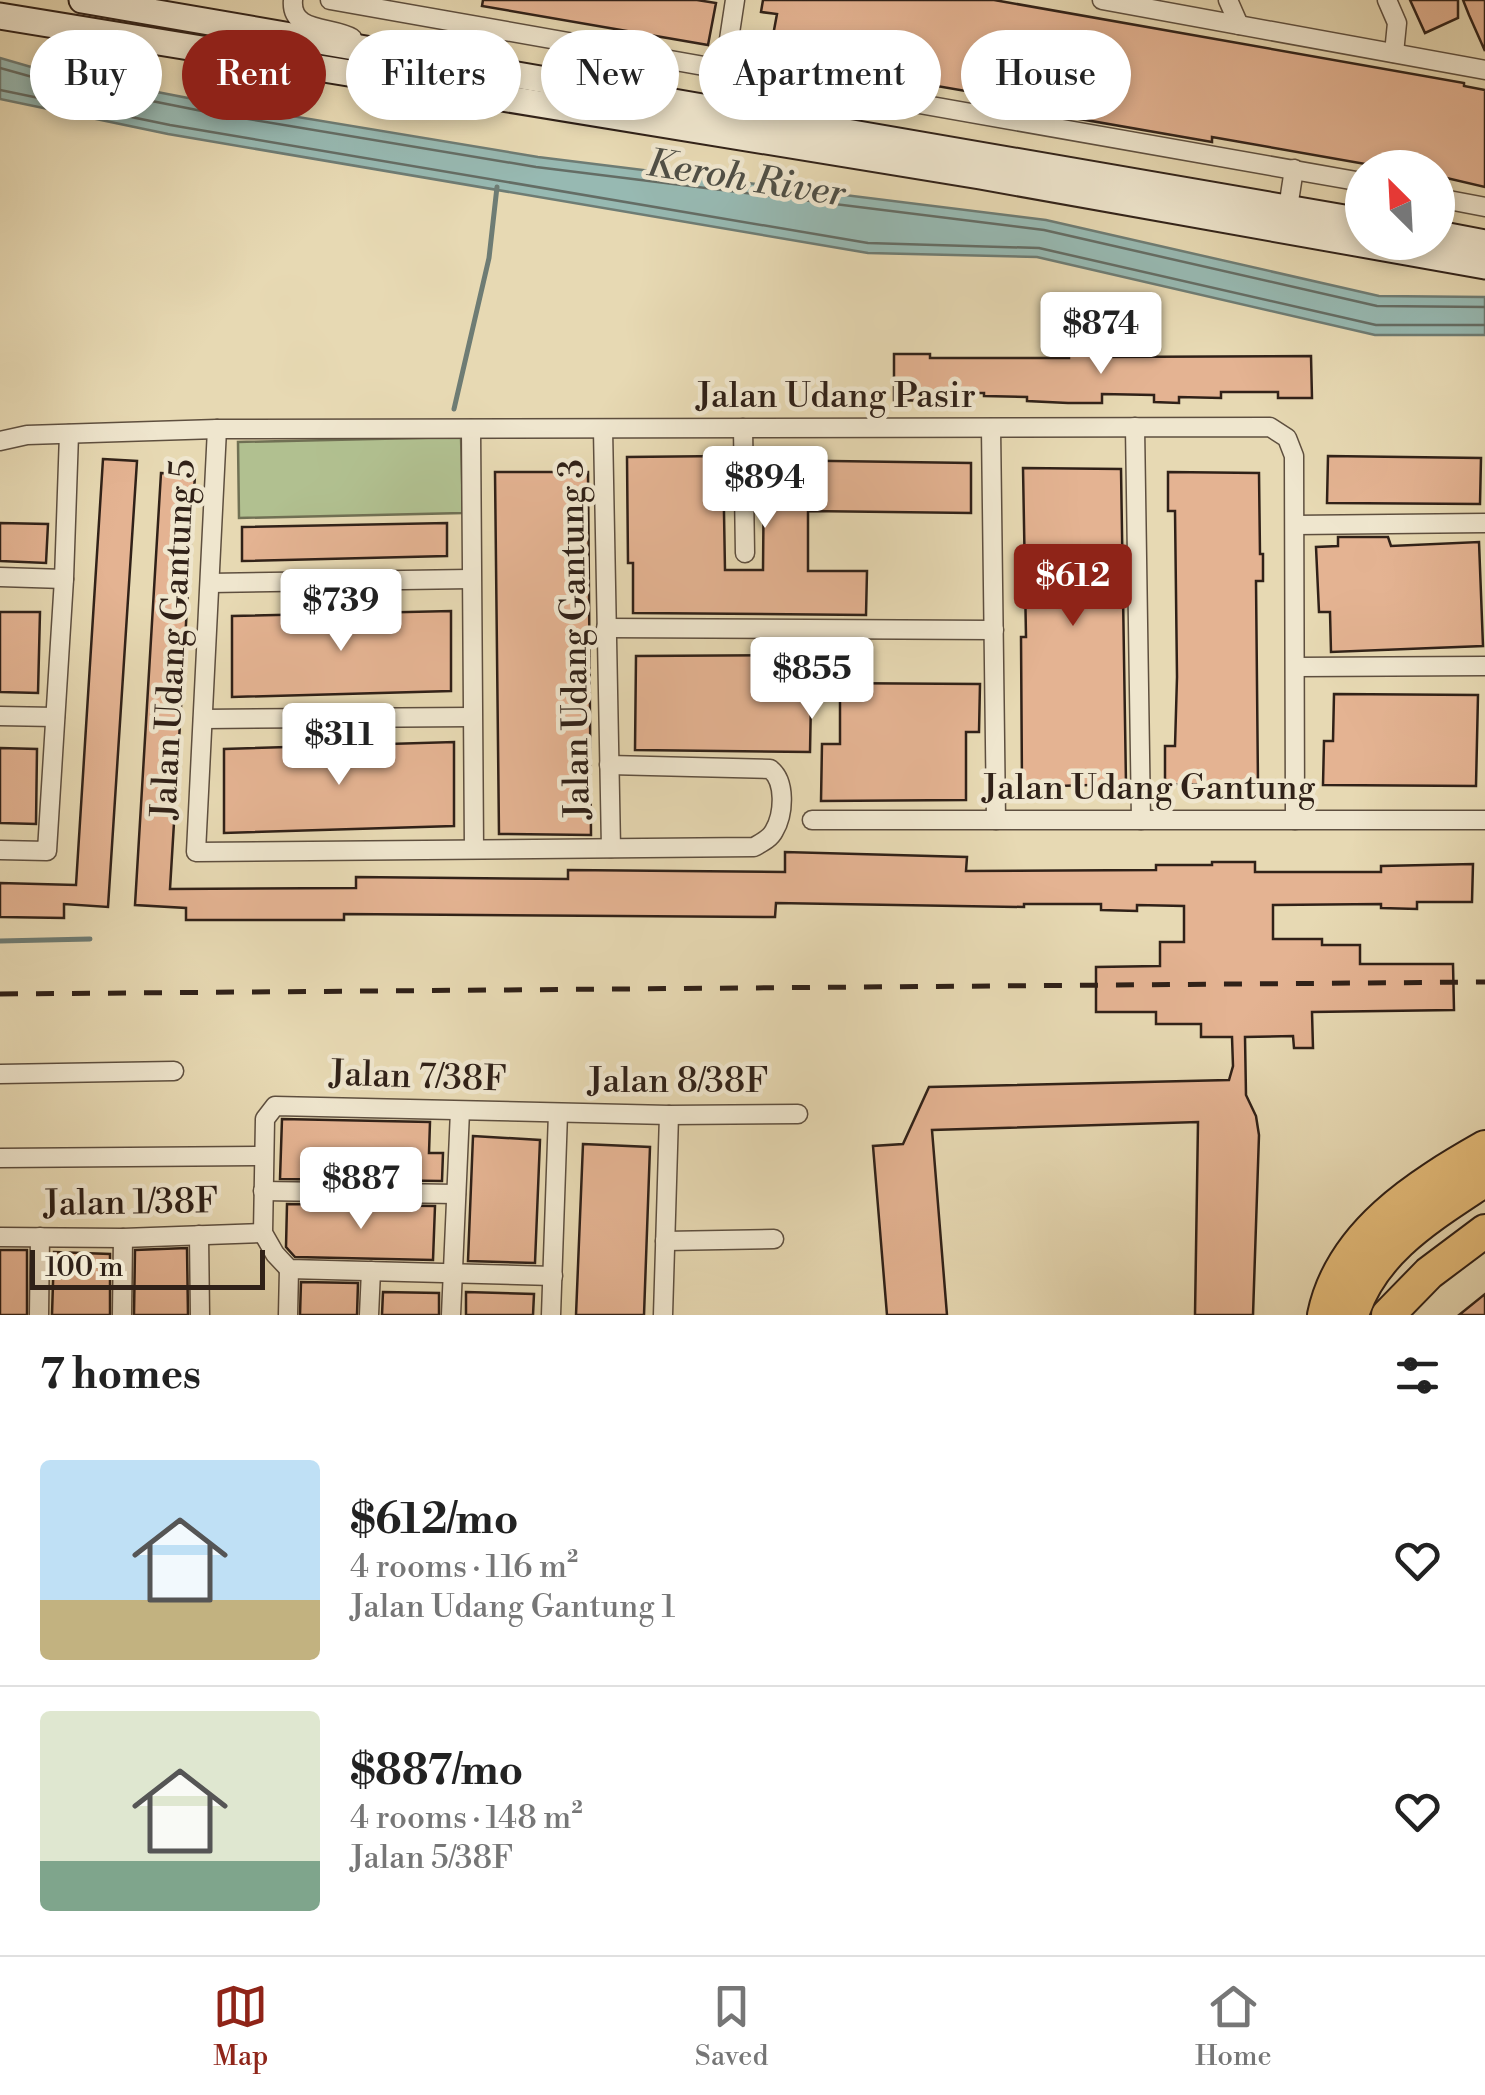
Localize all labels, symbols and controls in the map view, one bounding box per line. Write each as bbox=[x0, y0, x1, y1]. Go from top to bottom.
chip: Buy bbox=[30, 30, 162, 120]
chip: Rent bbox=[182, 30, 326, 120]
chip: Filters bbox=[346, 30, 521, 120]
chip: New bbox=[541, 30, 679, 120]
chip: Apartment bbox=[699, 30, 941, 120]
chip: House bbox=[961, 30, 1131, 120]
water label: Keroh River bbox=[643, 140, 850, 218]
north arrow bbox=[1345, 150, 1455, 260]
map controls bbox=[1345, 150, 1455, 260]
pin: $874 bbox=[1042, 292, 1160, 377]
text: $874 bbox=[1062, 304, 1140, 344]
street label: Jalan Udang Pasir bbox=[694, 375, 976, 418]
pin: $894 bbox=[706, 446, 824, 531]
street label: Jalan Udang Gantung 5 bbox=[143, 458, 205, 822]
text: $894 bbox=[725, 458, 805, 498]
street label: Jalan Udang Gantung 3 bbox=[550, 459, 600, 821]
pin: $612 bbox=[1014, 544, 1132, 629]
text: $612 bbox=[1036, 556, 1110, 596]
pin: $739 bbox=[282, 569, 400, 654]
text: $739 bbox=[303, 581, 379, 621]
pin: $855 bbox=[753, 637, 871, 722]
text: $855 bbox=[772, 649, 852, 689]
pin: $311 bbox=[280, 703, 398, 788]
text: $311 bbox=[304, 715, 374, 755]
street label: Jalan Udang Gantung bbox=[980, 767, 1316, 810]
street label: Jalan 7/38F bbox=[327, 1052, 507, 1102]
street label: Jalan 8/38F bbox=[586, 1060, 768, 1103]
pin: $887 bbox=[302, 1147, 420, 1232]
text: $887 bbox=[322, 1159, 400, 1199]
street label: Jalan 1/38F bbox=[42, 1180, 218, 1226]
scale bar bbox=[30, 1245, 265, 1290]
text: 100 m bbox=[45, 1250, 124, 1285]
icon: filters bbox=[1390, 1348, 1445, 1403]
text: 7 homes bbox=[40, 1349, 201, 1402]
text: $612/mo bbox=[350, 1494, 518, 1547]
icon: home bbox=[120, 1500, 240, 1620]
icon: heart bbox=[1390, 1533, 1445, 1588]
text: 4 rooms · 116 m² bbox=[350, 1547, 578, 1587]
text: Jalan Udang Gantung 1 bbox=[350, 1587, 675, 1627]
text: $887/mo bbox=[350, 1745, 523, 1798]
icon: home bbox=[120, 1751, 240, 1871]
icon: heart bbox=[1390, 1784, 1445, 1839]
text: 4 rooms · 148 m² bbox=[350, 1798, 583, 1838]
text: Jalan 5/38F bbox=[350, 1838, 513, 1878]
tab: Map bbox=[213, 1979, 268, 2074]
tab: Saved bbox=[695, 1979, 768, 2074]
tab: Home bbox=[1195, 1979, 1272, 2074]

